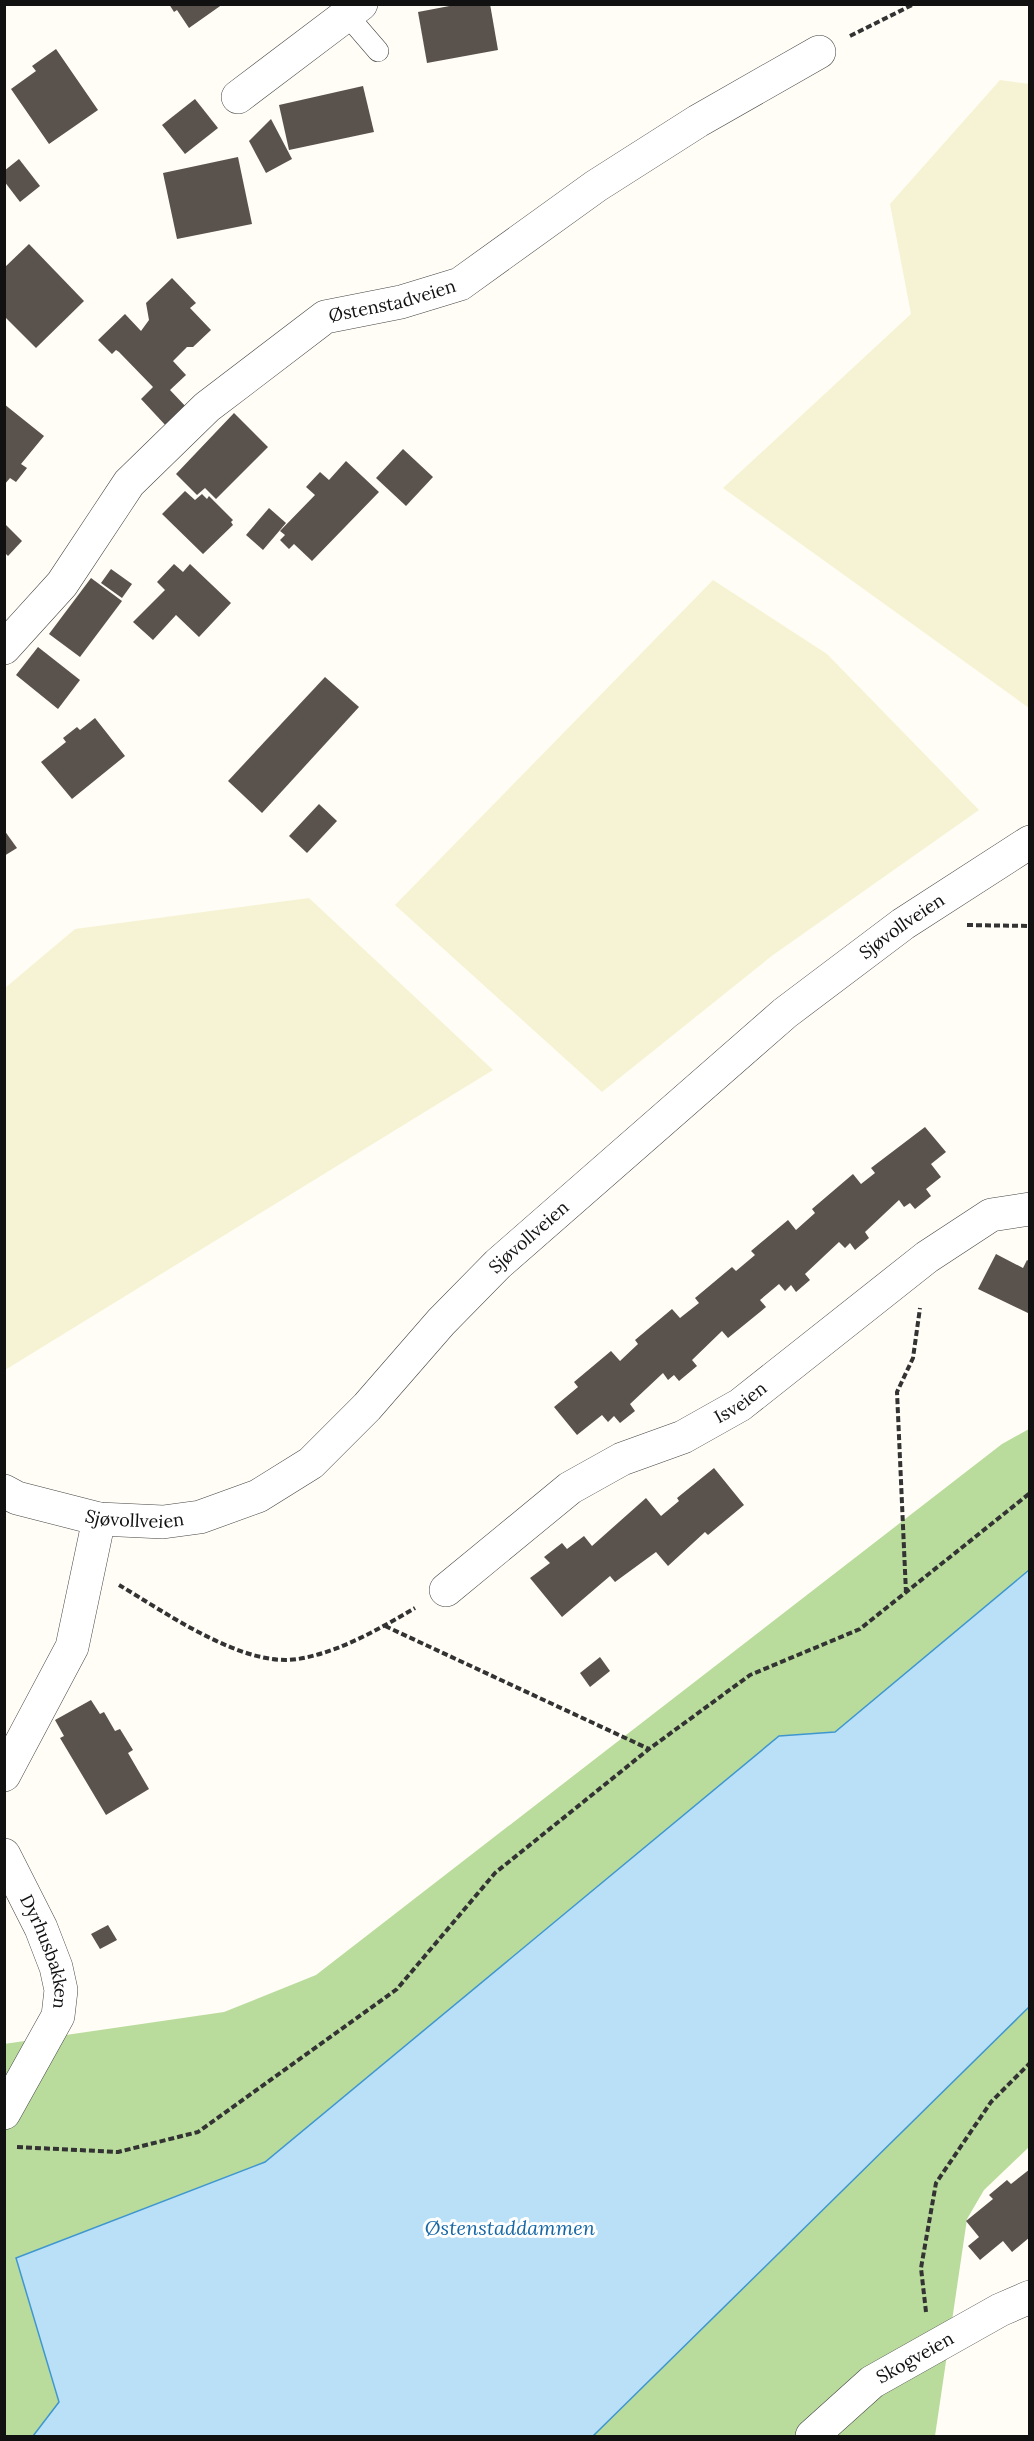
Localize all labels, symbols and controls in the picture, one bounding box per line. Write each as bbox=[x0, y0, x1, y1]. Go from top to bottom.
street label: Østenstadveien bbox=[327, 274, 459, 327]
street label: Sjøvollveien bbox=[854, 888, 949, 964]
street label: Sjøvollveien bbox=[483, 1195, 573, 1278]
street label: Isveien bbox=[710, 1376, 771, 1428]
street label: Sjøvollveien bbox=[83, 1504, 185, 1533]
street label: Dyrhusbakken bbox=[15, 1890, 73, 2010]
water label: Østenstaddammen bbox=[425, 2215, 596, 2240]
street label: Skogveien bbox=[872, 2327, 957, 2388]

